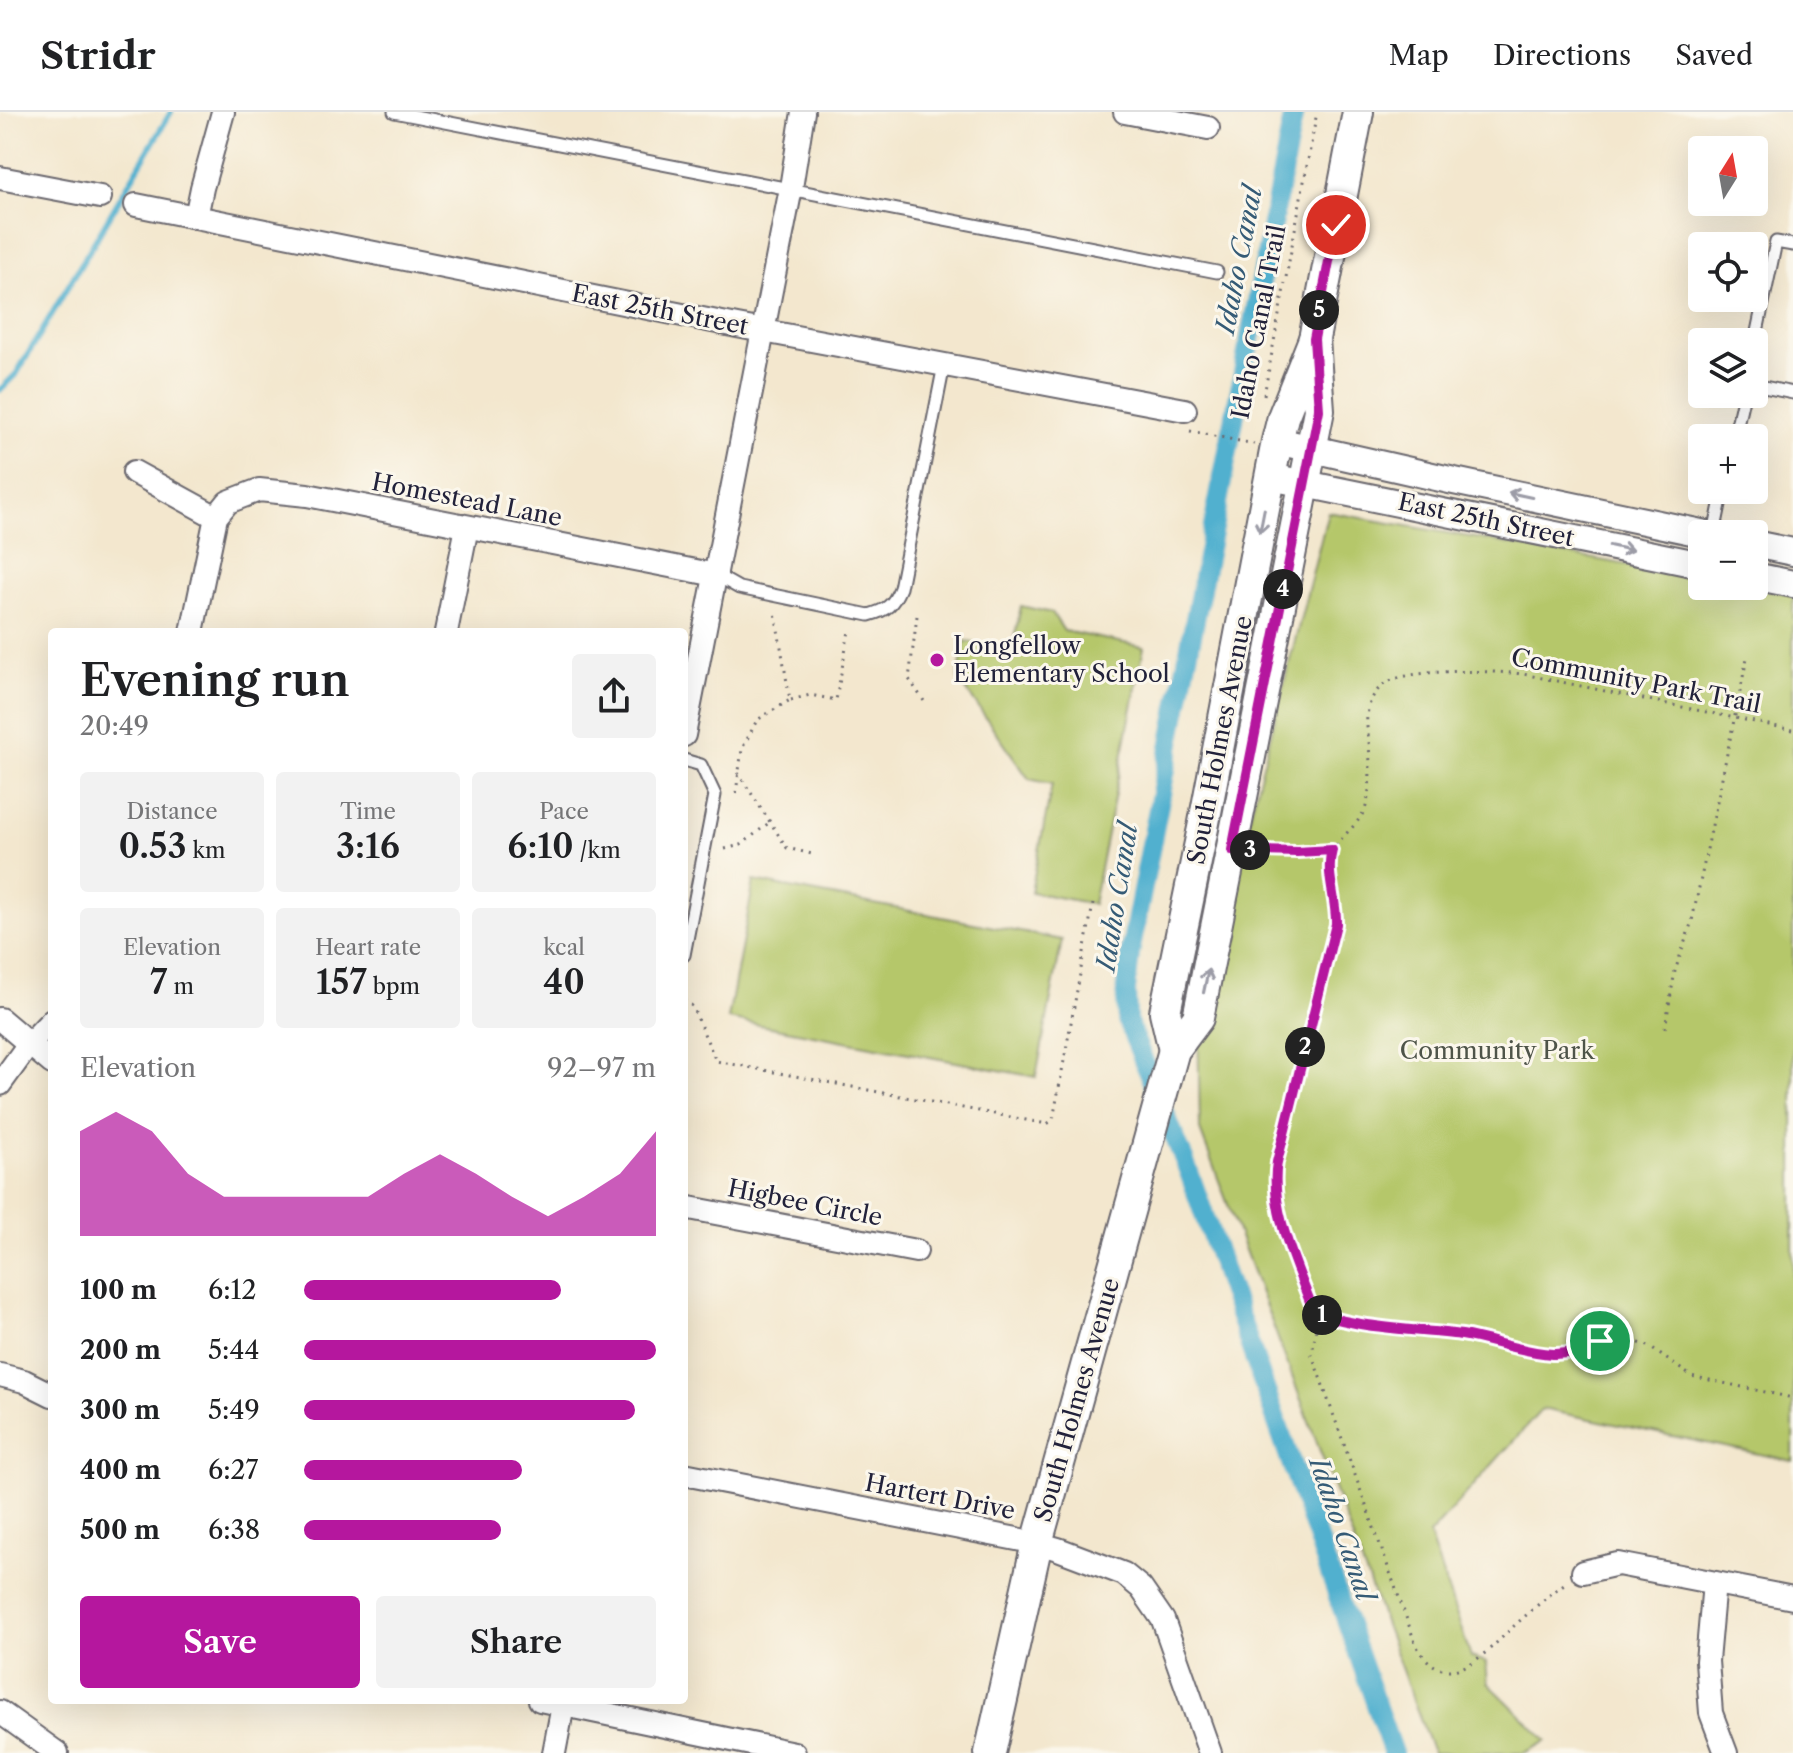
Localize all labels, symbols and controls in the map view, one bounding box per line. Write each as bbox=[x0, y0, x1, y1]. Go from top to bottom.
text: Stridr bbox=[40, 32, 156, 79]
text: Map bbox=[1389, 38, 1449, 72]
text: Directions bbox=[1493, 38, 1631, 72]
text: Saved bbox=[1675, 38, 1753, 72]
north arrow bbox=[1688, 136, 1768, 216]
map controls bbox=[1688, 136, 1768, 600]
water label: Idaho Canal bbox=[1209, 181, 1270, 339]
pin bbox=[1302, 191, 1370, 259]
icon: check bbox=[1314, 203, 1358, 247]
street label: Idaho Canal Trail bbox=[1225, 222, 1292, 422]
button: locate bbox=[1688, 232, 1768, 312]
street label: East 25th Street bbox=[569, 278, 751, 341]
pin: 5 bbox=[1299, 290, 1339, 330]
text: 5 bbox=[1313, 296, 1325, 323]
button: layers bbox=[1688, 328, 1768, 408]
button: + bbox=[1688, 424, 1768, 504]
street label: Homestead Lane bbox=[369, 467, 565, 532]
street label: East 25th Street bbox=[1395, 487, 1577, 552]
one-way arrow bbox=[1508, 487, 1534, 502]
one-way arrow bbox=[1254, 508, 1269, 533]
button: − bbox=[1688, 520, 1768, 600]
one-way arrow bbox=[1608, 541, 1634, 556]
pin: 4 bbox=[1263, 569, 1303, 609]
text: 4 bbox=[1276, 575, 1290, 602]
street label: South Holmes Avenue bbox=[1181, 613, 1258, 867]
place label: Longfellow Elementary School bbox=[953, 631, 1170, 688]
street label: Community Park Trail bbox=[1509, 642, 1763, 719]
marker: Longfellow Elementary School bbox=[928, 651, 946, 669]
text: Evening run bbox=[80, 653, 350, 707]
button: share bbox=[572, 654, 656, 738]
text: 20:49 bbox=[80, 710, 149, 742]
text: Distance bbox=[126, 798, 218, 825]
text: Time bbox=[340, 798, 396, 825]
text: Pace bbox=[539, 798, 589, 825]
water label: Idaho Canal bbox=[1089, 818, 1145, 976]
text: 0.53 bbox=[118, 825, 187, 867]
text: 3:16 bbox=[336, 825, 400, 867]
text: 6:10 bbox=[507, 825, 574, 867]
pin: 3 bbox=[1230, 830, 1270, 870]
text: 3 bbox=[1244, 836, 1256, 863]
text: km bbox=[187, 837, 226, 864]
text: /km bbox=[574, 837, 621, 864]
text: Elevation bbox=[123, 934, 221, 961]
text: Heart rate bbox=[315, 934, 421, 961]
text: kcal bbox=[543, 934, 585, 961]
text: 7 bbox=[150, 961, 168, 1003]
text: 157 bbox=[316, 961, 367, 1003]
text: 40 bbox=[543, 961, 585, 1003]
one-way arrow bbox=[1199, 969, 1214, 995]
text: m bbox=[168, 973, 194, 1000]
text: bpm bbox=[367, 973, 420, 1000]
pin: 2 bbox=[1285, 1027, 1325, 1067]
text: 2 bbox=[1299, 1033, 1312, 1060]
park label: Community Park bbox=[1400, 1036, 1595, 1065]
text: Elevation bbox=[80, 1052, 196, 1084]
text: 92–97 m bbox=[547, 1052, 656, 1084]
street label: Higbee Circle bbox=[725, 1173, 885, 1232]
text: 100 m bbox=[80, 1274, 157, 1306]
text: 6:12 bbox=[208, 1274, 256, 1306]
street label: South Holmes Avenue bbox=[1028, 1274, 1125, 1525]
pin: 1 bbox=[1302, 1295, 1342, 1335]
text: 1 bbox=[1317, 1301, 1327, 1328]
pin bbox=[1566, 1307, 1634, 1375]
icon: arrive bbox=[1578, 1319, 1622, 1363]
text: 200 m bbox=[80, 1334, 161, 1366]
text: 5:44 bbox=[208, 1334, 259, 1366]
text: 300 m bbox=[80, 1394, 160, 1426]
text: 5:49 bbox=[208, 1394, 260, 1426]
water label: Idaho Canal bbox=[1302, 1451, 1382, 1608]
text: 400 m bbox=[80, 1454, 161, 1486]
text: 6:27 bbox=[208, 1454, 258, 1486]
street label: Hartert Drive bbox=[863, 1468, 1018, 1525]
text: 500 m bbox=[80, 1514, 160, 1546]
text: 6:38 bbox=[208, 1514, 260, 1546]
button: Save bbox=[80, 1596, 360, 1688]
button: Share bbox=[376, 1596, 656, 1688]

